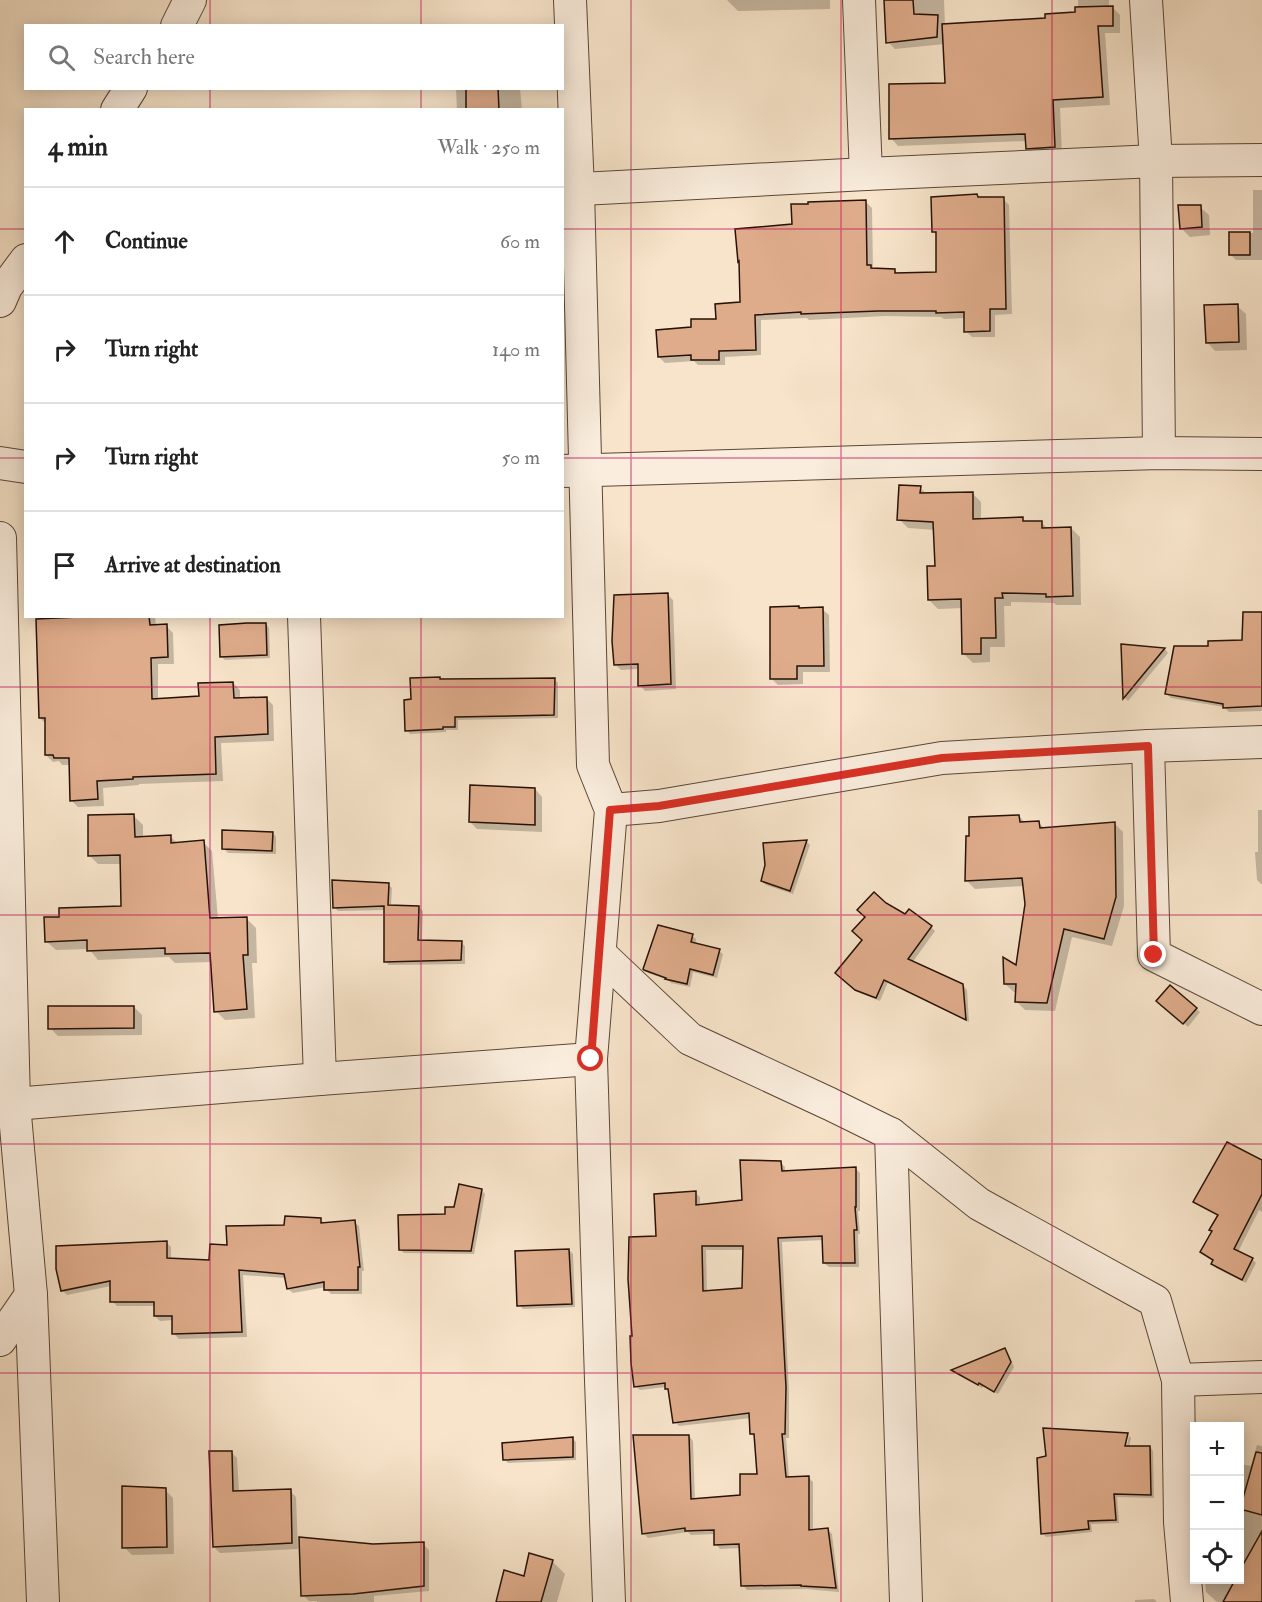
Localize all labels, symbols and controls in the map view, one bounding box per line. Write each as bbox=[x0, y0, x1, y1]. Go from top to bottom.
search box bbox=[24, 24, 564, 90]
icon: search bbox=[45, 41, 78, 74]
text: Search here bbox=[93, 43, 195, 71]
text: 4 min bbox=[48, 131, 108, 163]
text: Walk · 250 m bbox=[437, 135, 540, 160]
icon: ahead bbox=[48, 225, 81, 258]
text: Continue bbox=[105, 227, 188, 255]
text: 60 m bbox=[500, 229, 540, 254]
icon: right bbox=[48, 333, 81, 366]
text: Turn right bbox=[105, 335, 198, 363]
text: 140 m bbox=[492, 337, 540, 362]
icon: right bbox=[48, 441, 81, 474]
text: Turn right bbox=[105, 443, 198, 471]
text: 50 m bbox=[501, 445, 540, 470]
icon: arrive bbox=[48, 549, 81, 582]
text: Arrive at destination bbox=[105, 551, 281, 579]
route end bbox=[1140, 941, 1166, 967]
route start bbox=[577, 1045, 603, 1071]
map controls bbox=[1190, 1422, 1244, 1584]
button: + bbox=[1190, 1422, 1244, 1476]
button: − bbox=[1190, 1476, 1244, 1530]
button: locate bbox=[1190, 1530, 1244, 1584]

